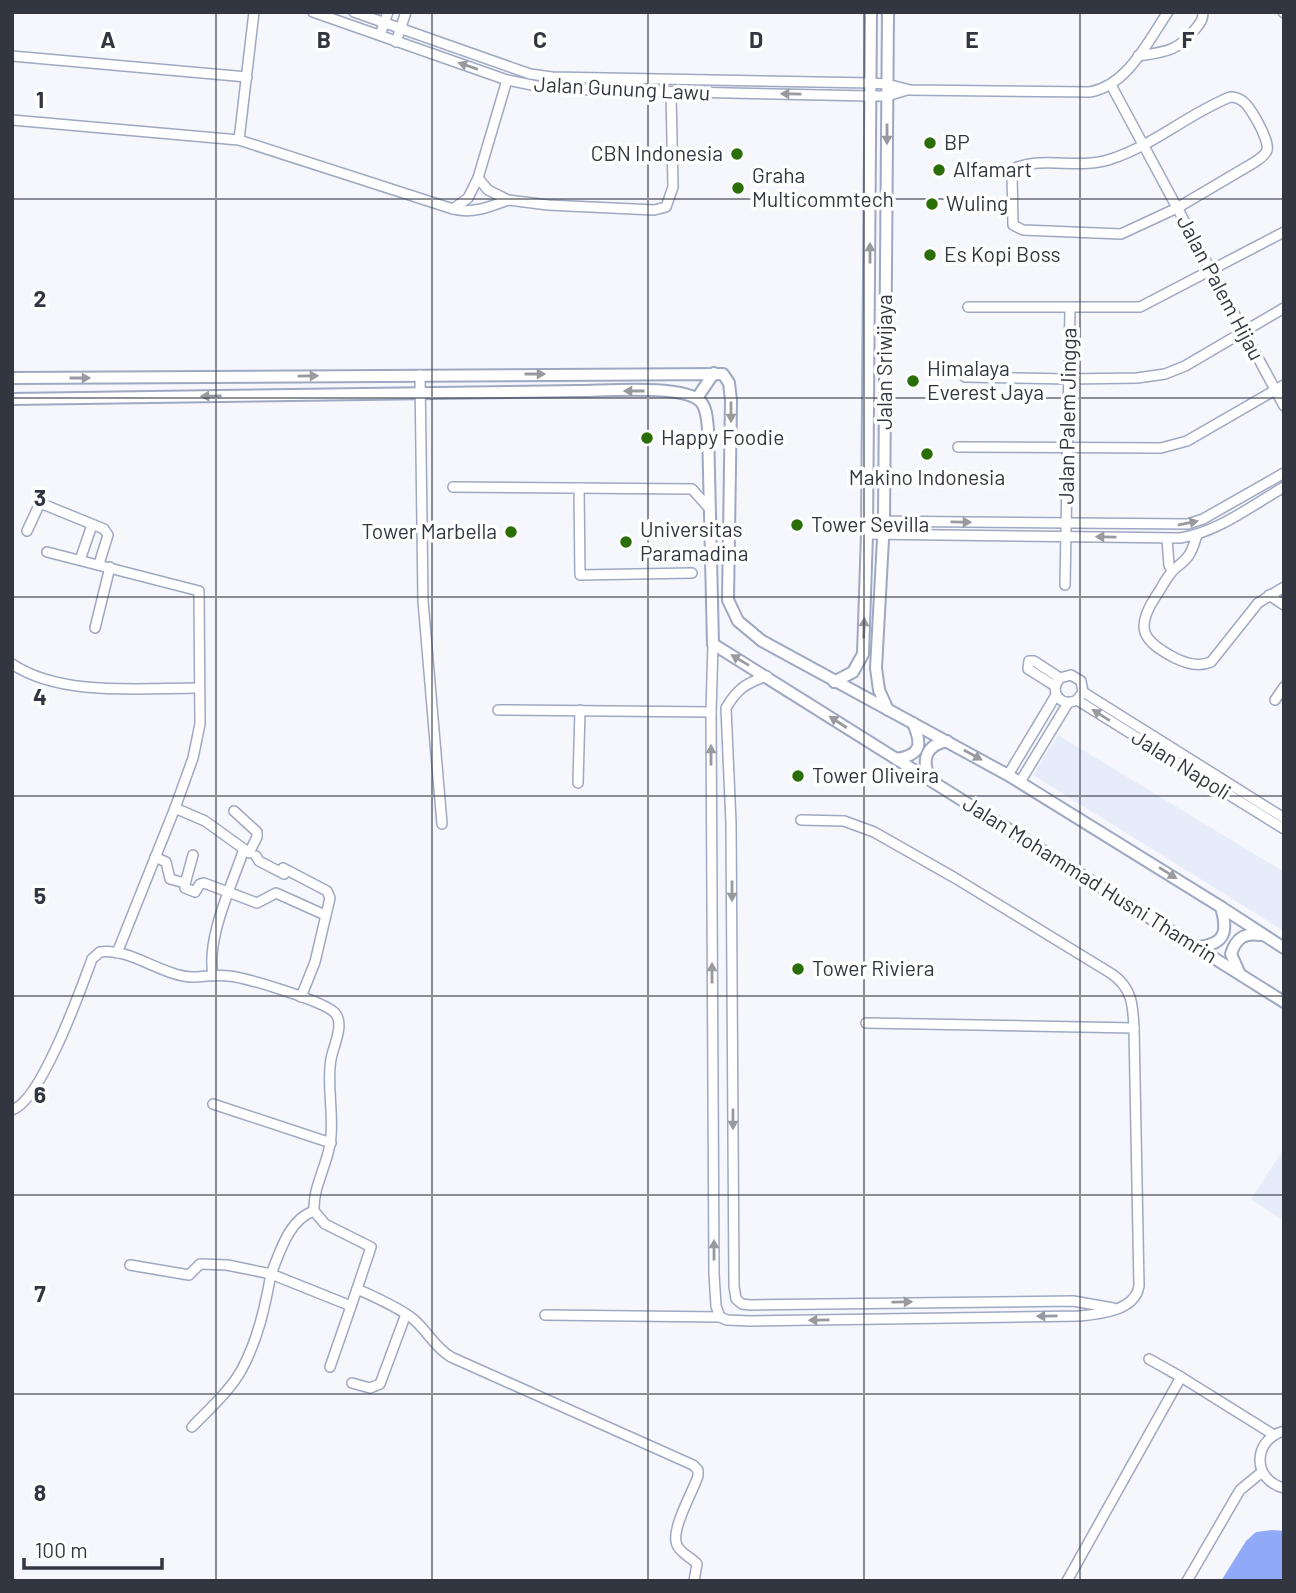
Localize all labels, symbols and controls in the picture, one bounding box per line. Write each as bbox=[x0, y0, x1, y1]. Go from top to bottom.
text: A bbox=[100, 25, 116, 53]
text: B bbox=[317, 25, 331, 53]
text: C bbox=[533, 25, 547, 53]
text: D bbox=[749, 25, 763, 53]
text: E bbox=[965, 25, 979, 53]
text: F bbox=[1182, 25, 1195, 53]
one-way arrow bbox=[458, 60, 479, 71]
street label: Jalan Gunung Lawu bbox=[533, 70, 711, 105]
text: 1 bbox=[36, 85, 44, 113]
one-way arrow bbox=[779, 88, 801, 100]
one-way arrow bbox=[881, 123, 893, 145]
place label: BP bbox=[944, 129, 970, 154]
marker: BP bbox=[922, 135, 938, 151]
place label: CBN Indonesia bbox=[591, 140, 723, 165]
marker: CBN Indonesia bbox=[729, 146, 745, 162]
place label: Alfamart bbox=[953, 156, 1032, 181]
place label: Graha Multicommtech bbox=[752, 162, 894, 211]
marker: Alfamart bbox=[931, 162, 947, 178]
marker: Graha Multicommtech bbox=[730, 180, 746, 196]
place label: Wuling bbox=[946, 190, 1008, 215]
marker: Wuling bbox=[924, 196, 940, 212]
street label: Jalan Palem Hijau bbox=[1173, 210, 1270, 364]
place label: Es Kopi Boss bbox=[944, 241, 1061, 266]
one-way arrow bbox=[864, 242, 876, 264]
marker: Es Kopi Boss bbox=[922, 247, 938, 263]
text: 2 bbox=[34, 284, 46, 312]
street label: Jalan Sriwijaya bbox=[871, 294, 896, 430]
street label: Jalan Palem Jingga bbox=[1052, 327, 1081, 504]
place label: Himalaya Everest Jaya bbox=[927, 355, 1044, 404]
one-way arrow bbox=[525, 368, 547, 380]
one-way arrow bbox=[297, 370, 319, 382]
one-way arrow bbox=[70, 372, 92, 384]
marker: Himalaya Everest Jaya bbox=[905, 373, 921, 389]
one-way arrow bbox=[623, 385, 645, 397]
one-way arrow bbox=[199, 390, 221, 402]
one-way arrow bbox=[725, 401, 737, 423]
place label: Happy Foodie bbox=[661, 424, 784, 449]
marker: Happy Foodie bbox=[639, 430, 655, 446]
marker: Makino Indonesia bbox=[919, 446, 935, 462]
place label: Makino Indonesia bbox=[849, 464, 1005, 489]
text: 3 bbox=[34, 483, 46, 511]
place label: Tower Sevilla bbox=[811, 511, 929, 536]
place label: Universitas Paramadina bbox=[640, 516, 748, 565]
one-way arrow bbox=[950, 516, 972, 528]
marker: Tower Sevilla bbox=[789, 517, 805, 533]
one-way arrow bbox=[1177, 517, 1199, 528]
place label: Tower Marbella bbox=[361, 518, 497, 543]
marker: Tower Marbella bbox=[503, 524, 519, 540]
one-way arrow bbox=[1095, 531, 1117, 543]
marker: Universitas Paramadina bbox=[618, 534, 634, 550]
one-way arrow bbox=[858, 616, 870, 638]
one-way arrow bbox=[730, 654, 749, 667]
text: 4 bbox=[33, 682, 47, 710]
one-way arrow bbox=[1092, 709, 1111, 722]
one-way arrow bbox=[829, 716, 848, 729]
street label: Jalan Napoli bbox=[1128, 723, 1236, 804]
one-way arrow bbox=[705, 744, 717, 766]
one-way arrow bbox=[963, 749, 983, 761]
place label: Tower Oliveira bbox=[812, 762, 939, 787]
marker: Tower Oliveira bbox=[790, 768, 806, 784]
street label: Jalan Mohammad Husni Thamrin bbox=[959, 790, 1223, 968]
one-way arrow bbox=[1158, 867, 1177, 880]
text: 5 bbox=[34, 881, 46, 909]
one-way arrow bbox=[726, 881, 738, 903]
place label: Tower Riviera bbox=[812, 955, 934, 980]
marker: Tower Riviera bbox=[790, 961, 806, 977]
one-way arrow bbox=[706, 962, 718, 984]
text: 6 bbox=[34, 1080, 46, 1108]
one-way arrow bbox=[727, 1108, 739, 1130]
one-way arrow bbox=[708, 1239, 720, 1261]
text: 7 bbox=[34, 1279, 46, 1307]
one-way arrow bbox=[891, 1296, 913, 1308]
one-way arrow bbox=[1036, 1310, 1058, 1322]
one-way arrow bbox=[808, 1314, 830, 1326]
text: 8 bbox=[34, 1478, 46, 1506]
scale bar bbox=[24, 1526, 163, 1570]
text: 100 m bbox=[35, 1537, 88, 1562]

